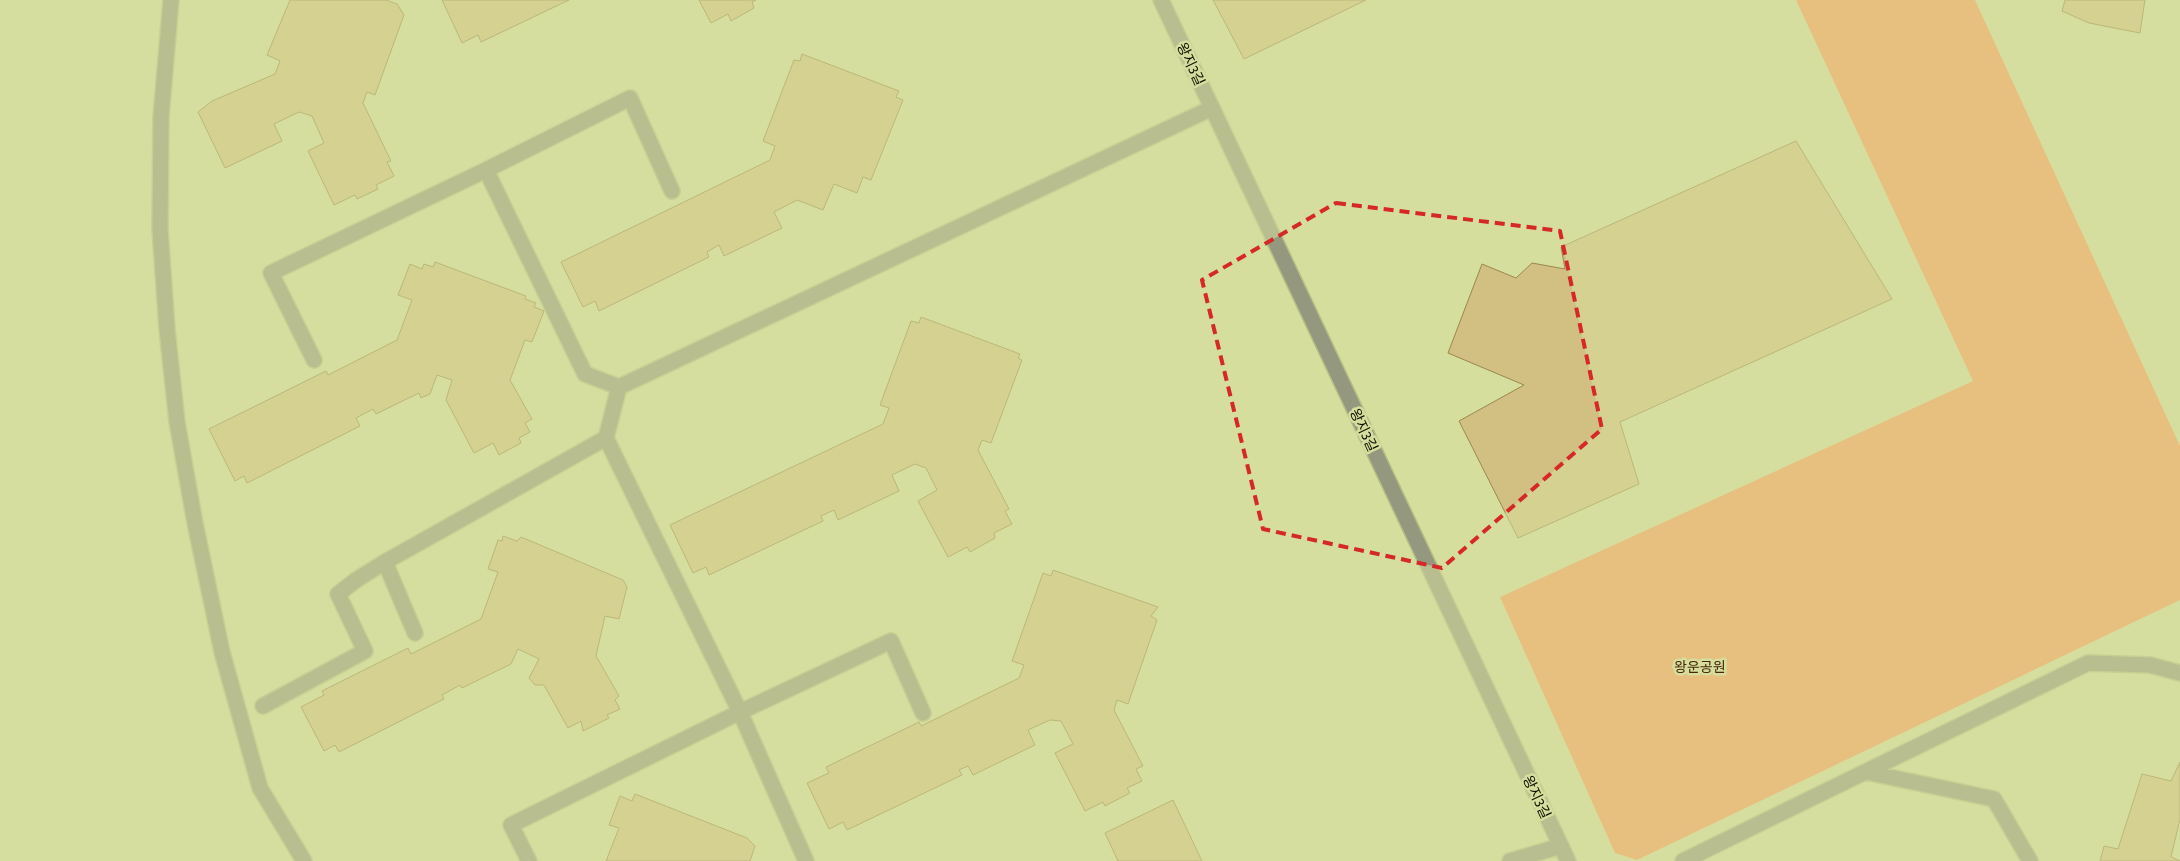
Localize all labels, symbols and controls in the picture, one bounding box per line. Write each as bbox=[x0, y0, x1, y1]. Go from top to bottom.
street label: 왕지3길 bbox=[1173, 40, 1208, 88]
street label: 왕지3길 bbox=[1346, 406, 1381, 454]
park label: 왕운공원 bbox=[1674, 659, 1726, 676]
street label: 왕지3길 bbox=[1519, 773, 1554, 821]

